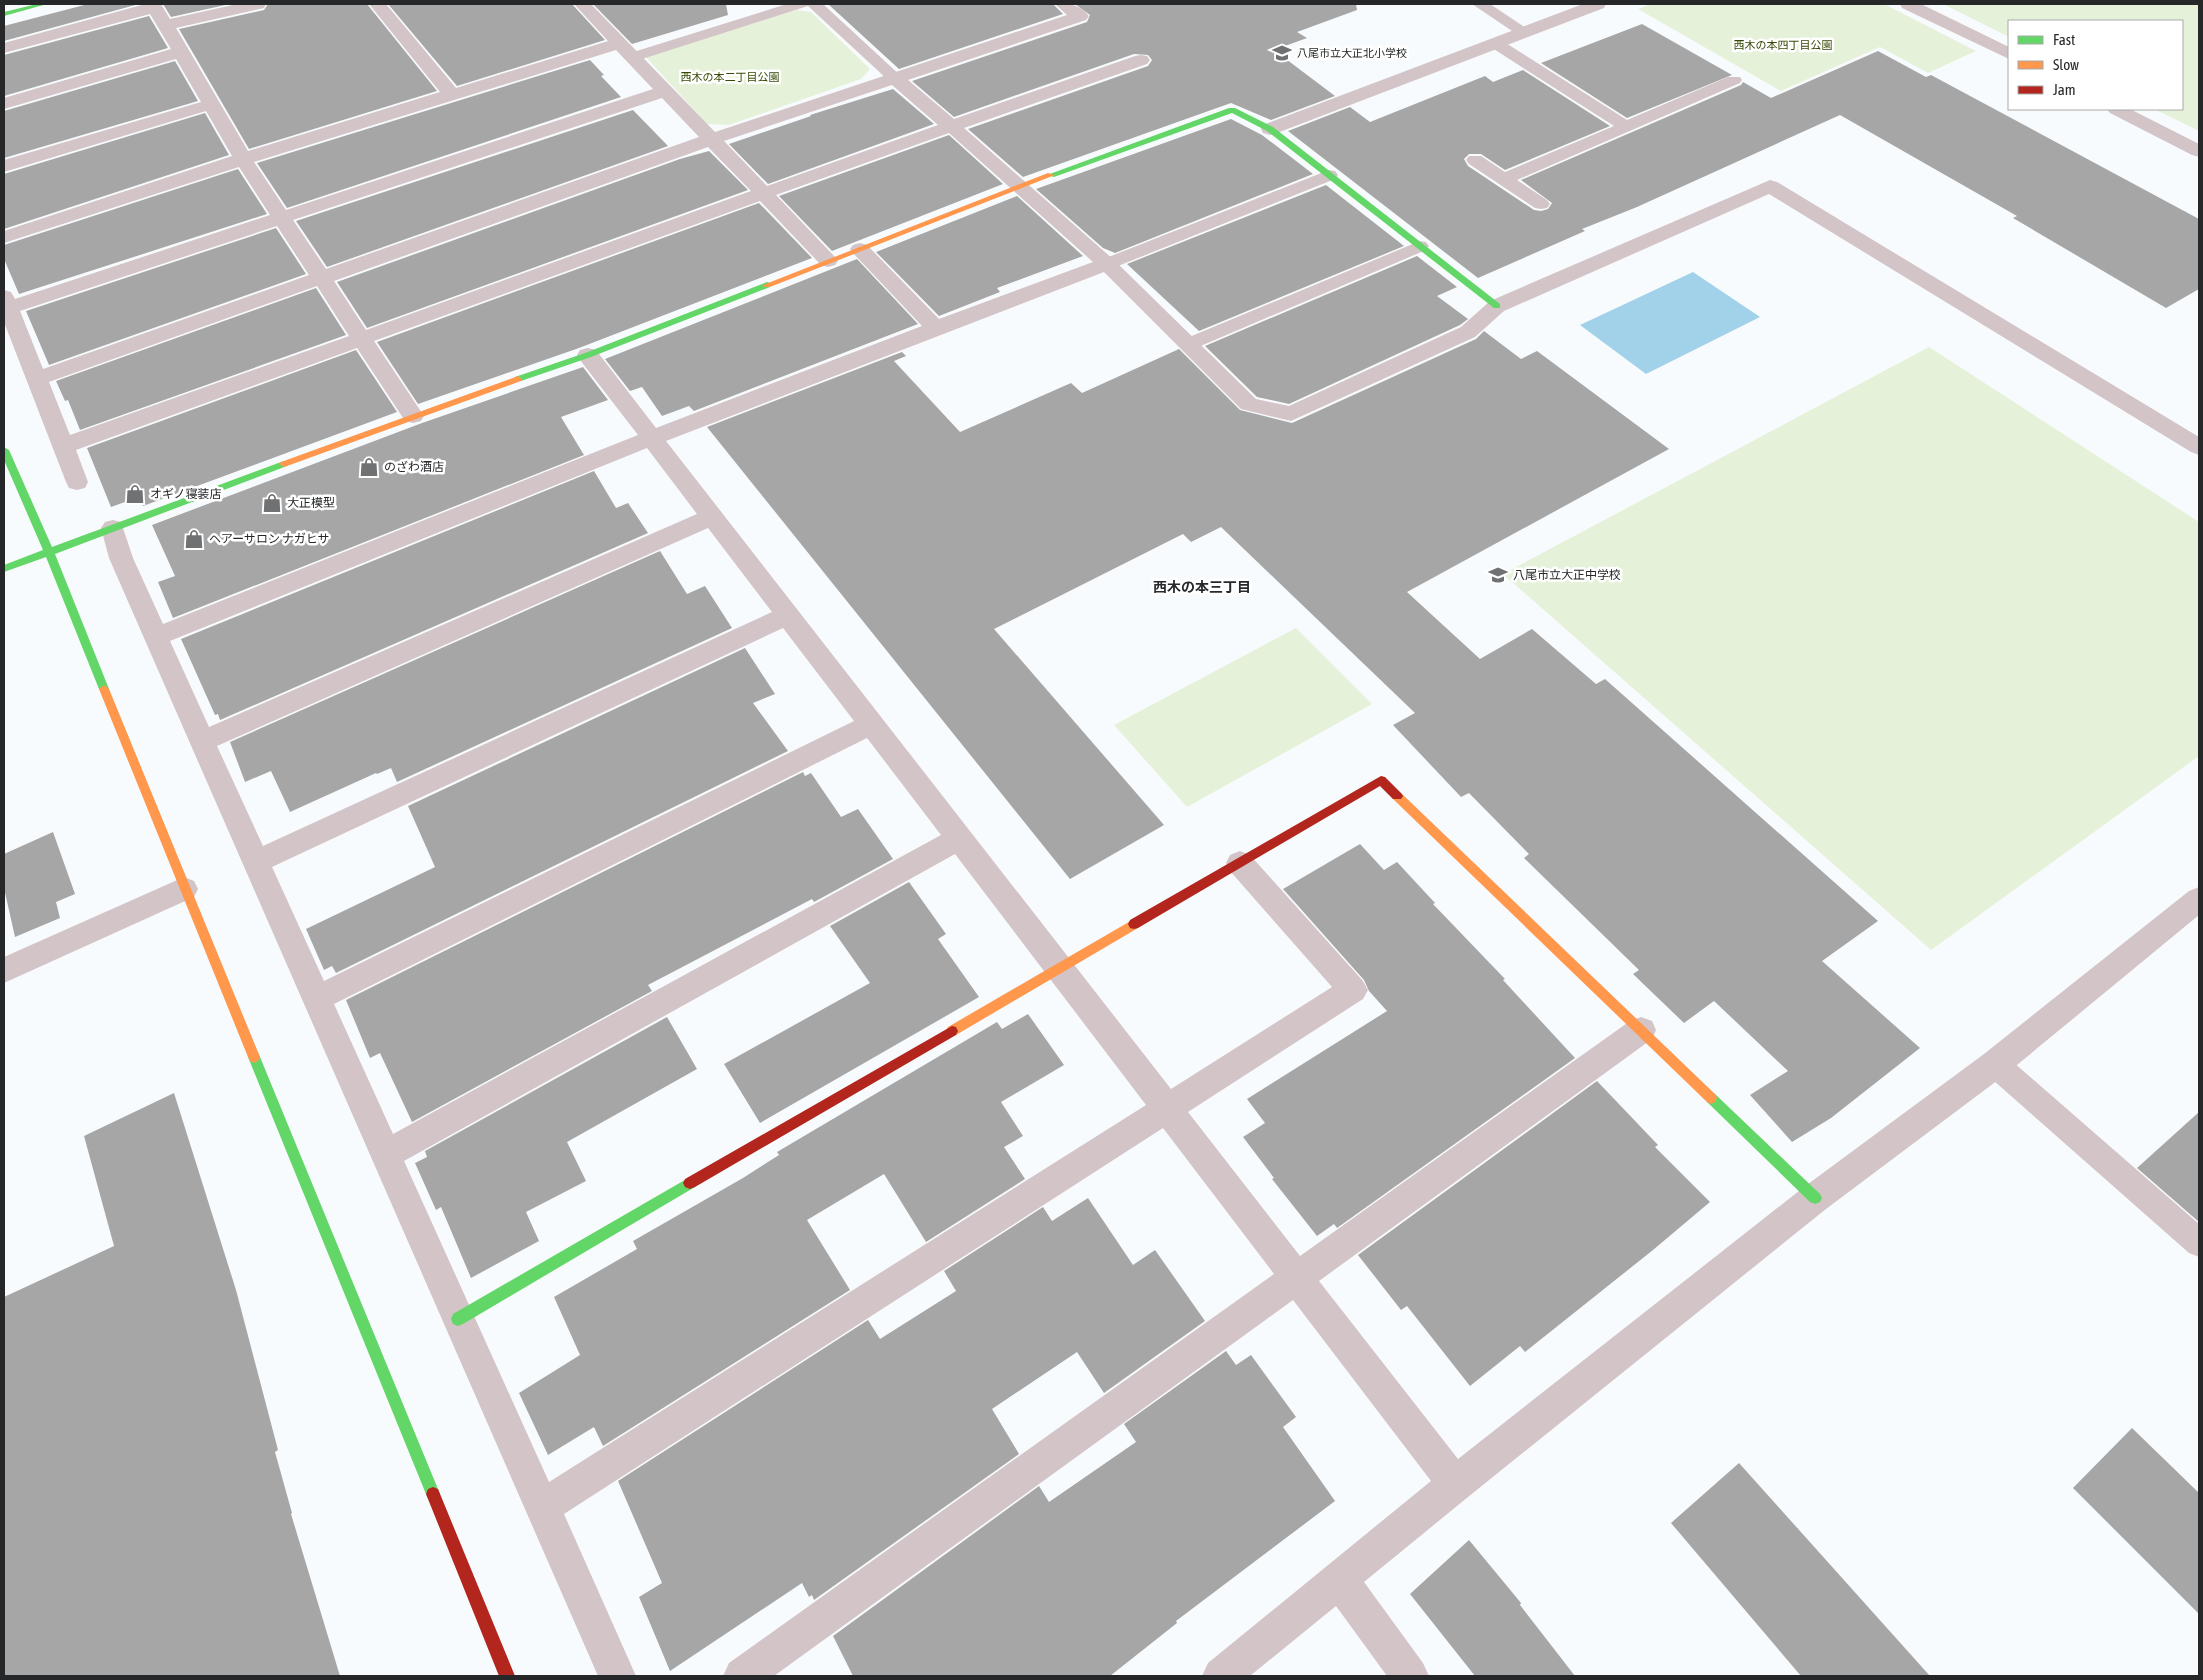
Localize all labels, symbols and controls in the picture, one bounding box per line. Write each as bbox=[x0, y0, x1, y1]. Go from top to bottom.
legend bbox=[2008, 20, 2183, 110]
text: Fast bbox=[2053, 31, 2075, 48]
park label: 西木の本四丁目公園 bbox=[1734, 39, 1833, 51]
school or university icon: 八尾市立大正北小学校 bbox=[1271, 42, 1293, 64]
place label: 八尾市立大正北小学校 bbox=[1297, 47, 1407, 59]
text: Slow bbox=[2053, 56, 2079, 73]
park label: 西木の本二丁目公園 bbox=[681, 71, 780, 83]
text: Jam bbox=[2053, 81, 2076, 98]
shop icon: のざわ酒店 bbox=[358, 456, 380, 478]
place label: のざわ酒店 bbox=[384, 460, 444, 474]
shop icon: オギノ寝装店 bbox=[124, 483, 146, 505]
place label: オギノ寝装店 bbox=[150, 487, 222, 501]
shop icon: 大正模型 bbox=[261, 492, 283, 514]
place label: 大正模型 bbox=[287, 496, 335, 510]
shop icon: ヘアーサロン ナガヒサ bbox=[183, 528, 205, 550]
place label: ヘアーサロン ナガヒサ bbox=[209, 532, 330, 546]
school or university icon: 八尾市立大正中学校 bbox=[1487, 564, 1509, 586]
place label: 八尾市立大正中学校 bbox=[1513, 568, 1621, 582]
district label: 西木の本三丁目 bbox=[1153, 579, 1251, 595]

